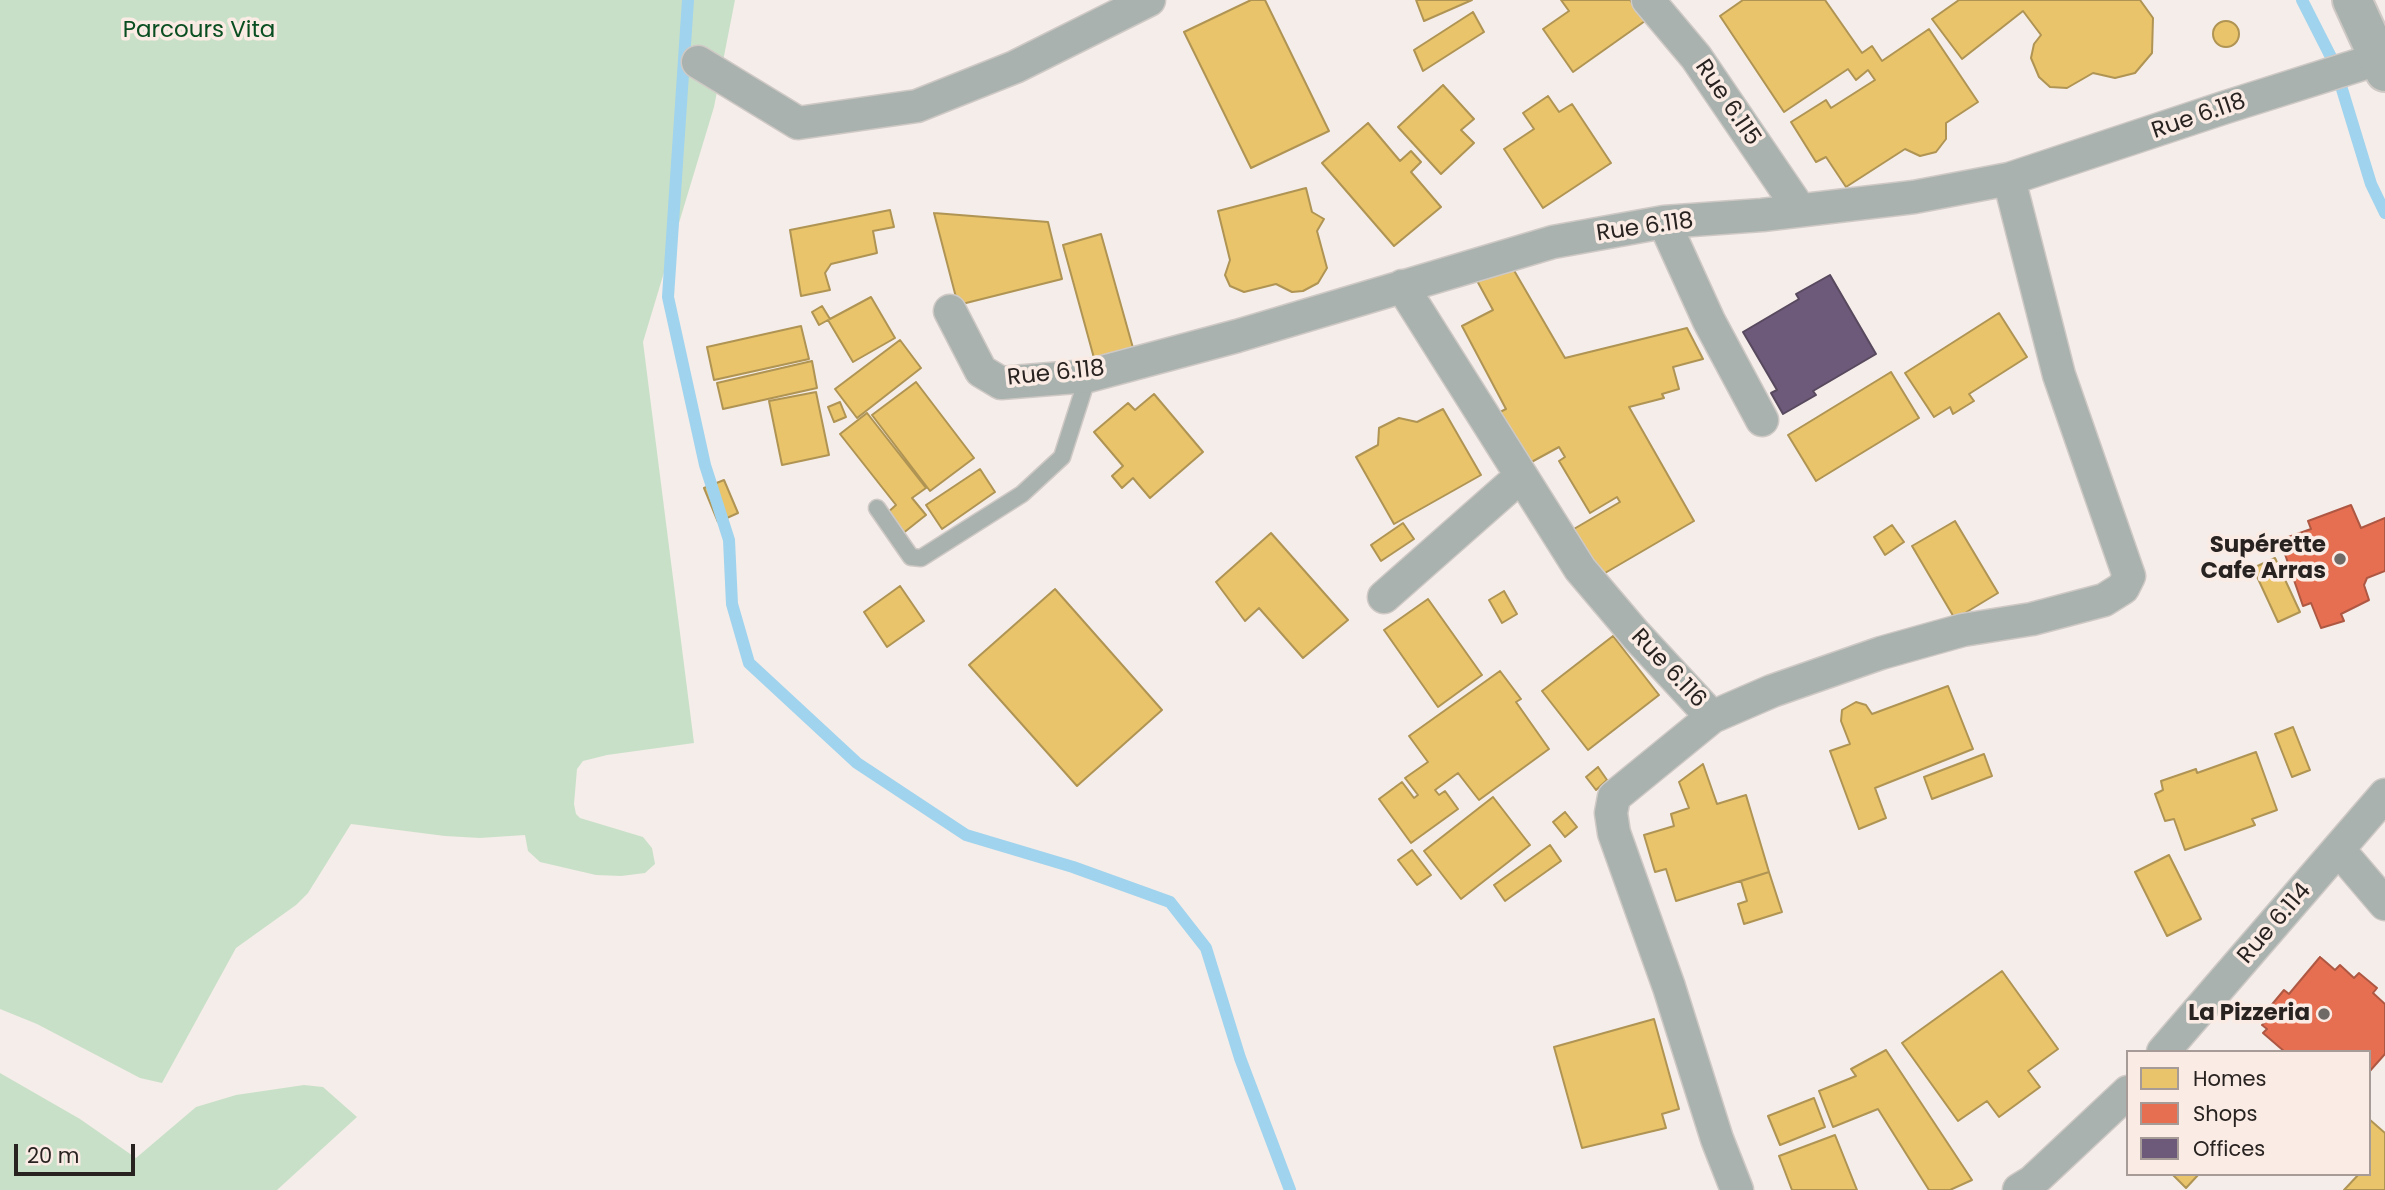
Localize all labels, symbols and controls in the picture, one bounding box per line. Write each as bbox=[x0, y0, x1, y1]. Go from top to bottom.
park label: Parcours Vita bbox=[123, 17, 275, 45]
street label: Rue 6.115 bbox=[1688, 55, 1766, 151]
street label: Rue 6.118 bbox=[2148, 88, 2250, 146]
street label: Rue 6.118 bbox=[1595, 208, 1695, 248]
street label: Rue 6.118 bbox=[1006, 355, 1106, 393]
place label: Supérette Cafe Arras bbox=[2200, 532, 2326, 586]
marker: Supérette Cafe Arras bbox=[2332, 551, 2348, 567]
street label: Rue 6.116 bbox=[1625, 624, 1711, 714]
street label: Rue 6.114 bbox=[2233, 878, 2317, 970]
place label: La Pizzeria bbox=[2188, 1000, 2310, 1028]
marker: La Pizzeria bbox=[2316, 1006, 2332, 1022]
legend bbox=[2126, 1050, 2371, 1176]
text: Homes bbox=[2193, 1064, 2267, 1093]
text: Shops bbox=[2193, 1099, 2257, 1128]
scale bar bbox=[18, 1130, 138, 1174]
text: Offices bbox=[2193, 1134, 2265, 1163]
text: 20 m bbox=[27, 1141, 80, 1170]

